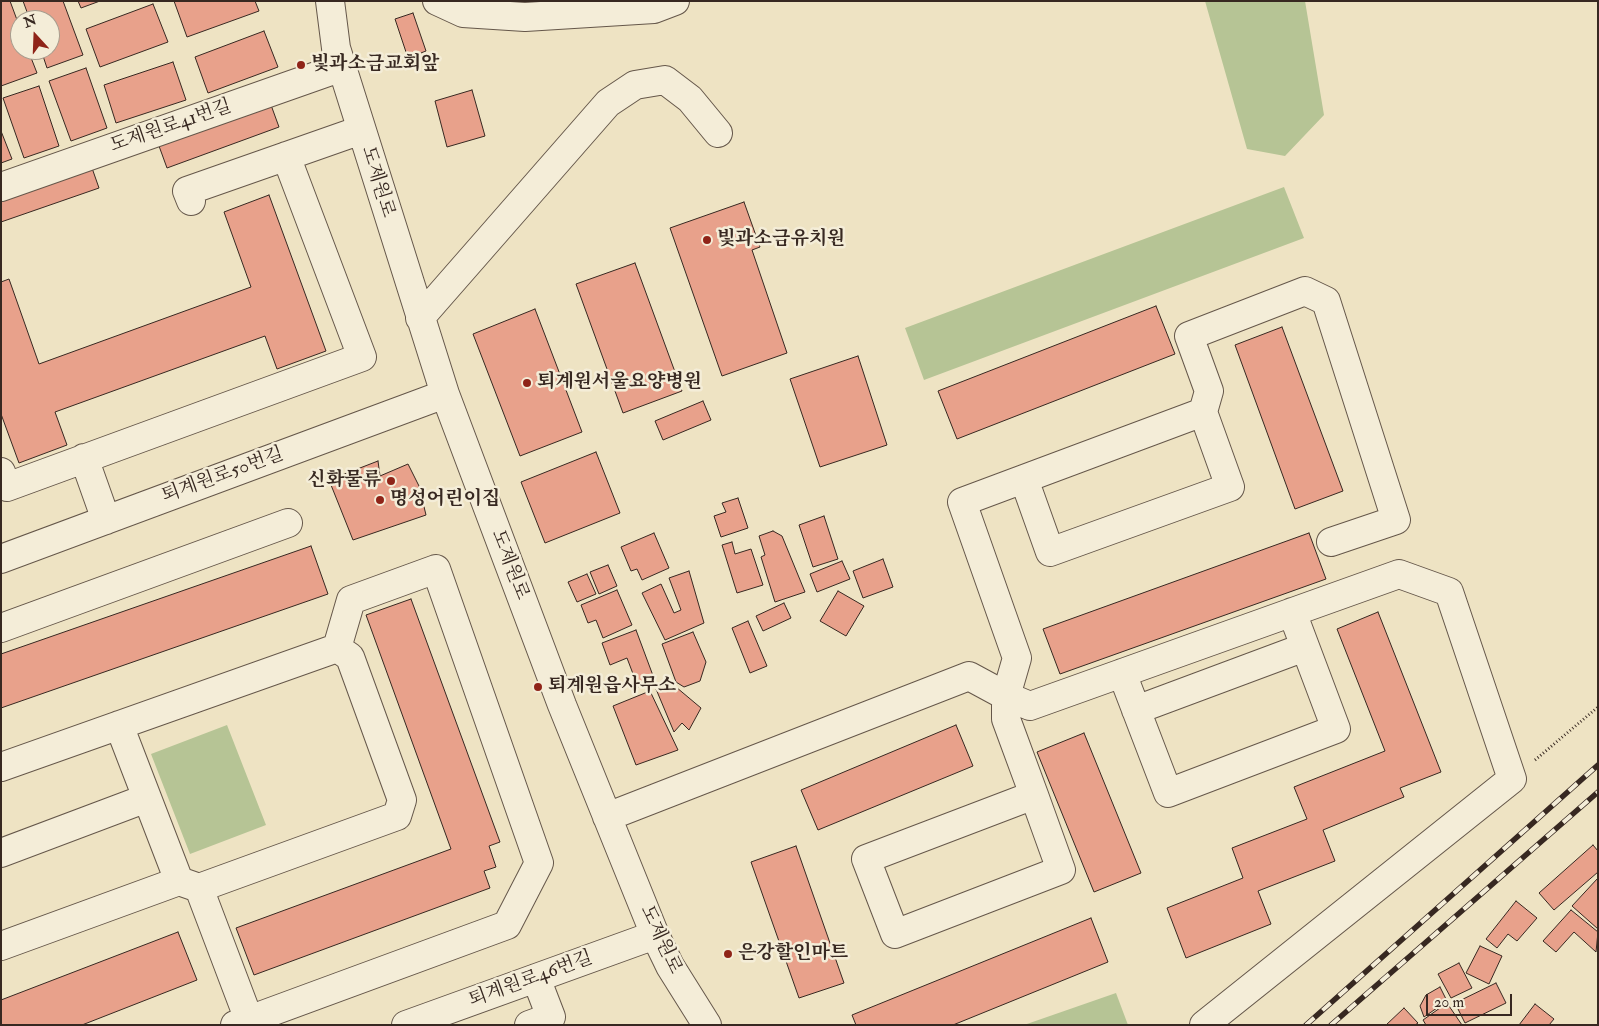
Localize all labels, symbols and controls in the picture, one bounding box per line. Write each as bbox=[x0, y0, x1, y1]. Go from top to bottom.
north arrow bbox=[10, 10, 60, 60]
text: N bbox=[21, 11, 39, 32]
place label: 빛과소금교회앞 bbox=[311, 54, 439, 76]
marker: 빛과소금교회앞 bbox=[295, 59, 307, 71]
street label: 도제원로41번길 bbox=[107, 96, 235, 158]
street label: 도제원로 bbox=[355, 144, 399, 220]
place label: 빛과소금유치원 bbox=[717, 229, 845, 251]
marker: 빛과소금유치원 bbox=[701, 234, 713, 246]
place label: 퇴계원서울요양병원 bbox=[537, 372, 702, 394]
marker: 퇴계원서울요양병원 bbox=[521, 377, 533, 389]
street label: 퇴계원로50번길 bbox=[159, 443, 287, 509]
place label: 신화물류 bbox=[308, 470, 381, 492]
marker: 신화물류 bbox=[385, 475, 397, 487]
place label: 명성어린이집 bbox=[390, 489, 500, 511]
marker: 명성어린이집 bbox=[374, 494, 386, 506]
street label: 도제원로 bbox=[485, 527, 533, 603]
place label: 퇴계원읍사무소 bbox=[548, 676, 676, 698]
marker: 퇴계원읍사무소 bbox=[532, 681, 544, 693]
street label: 도제원로 bbox=[634, 902, 686, 978]
place label: 은강할인마트 bbox=[738, 943, 848, 965]
street label: 퇴계원로46번길 bbox=[466, 947, 596, 1013]
marker: 은강할인마트 bbox=[722, 948, 734, 960]
scale bar bbox=[1429, 984, 1515, 1016]
text: 20 m bbox=[1434, 993, 1464, 1012]

